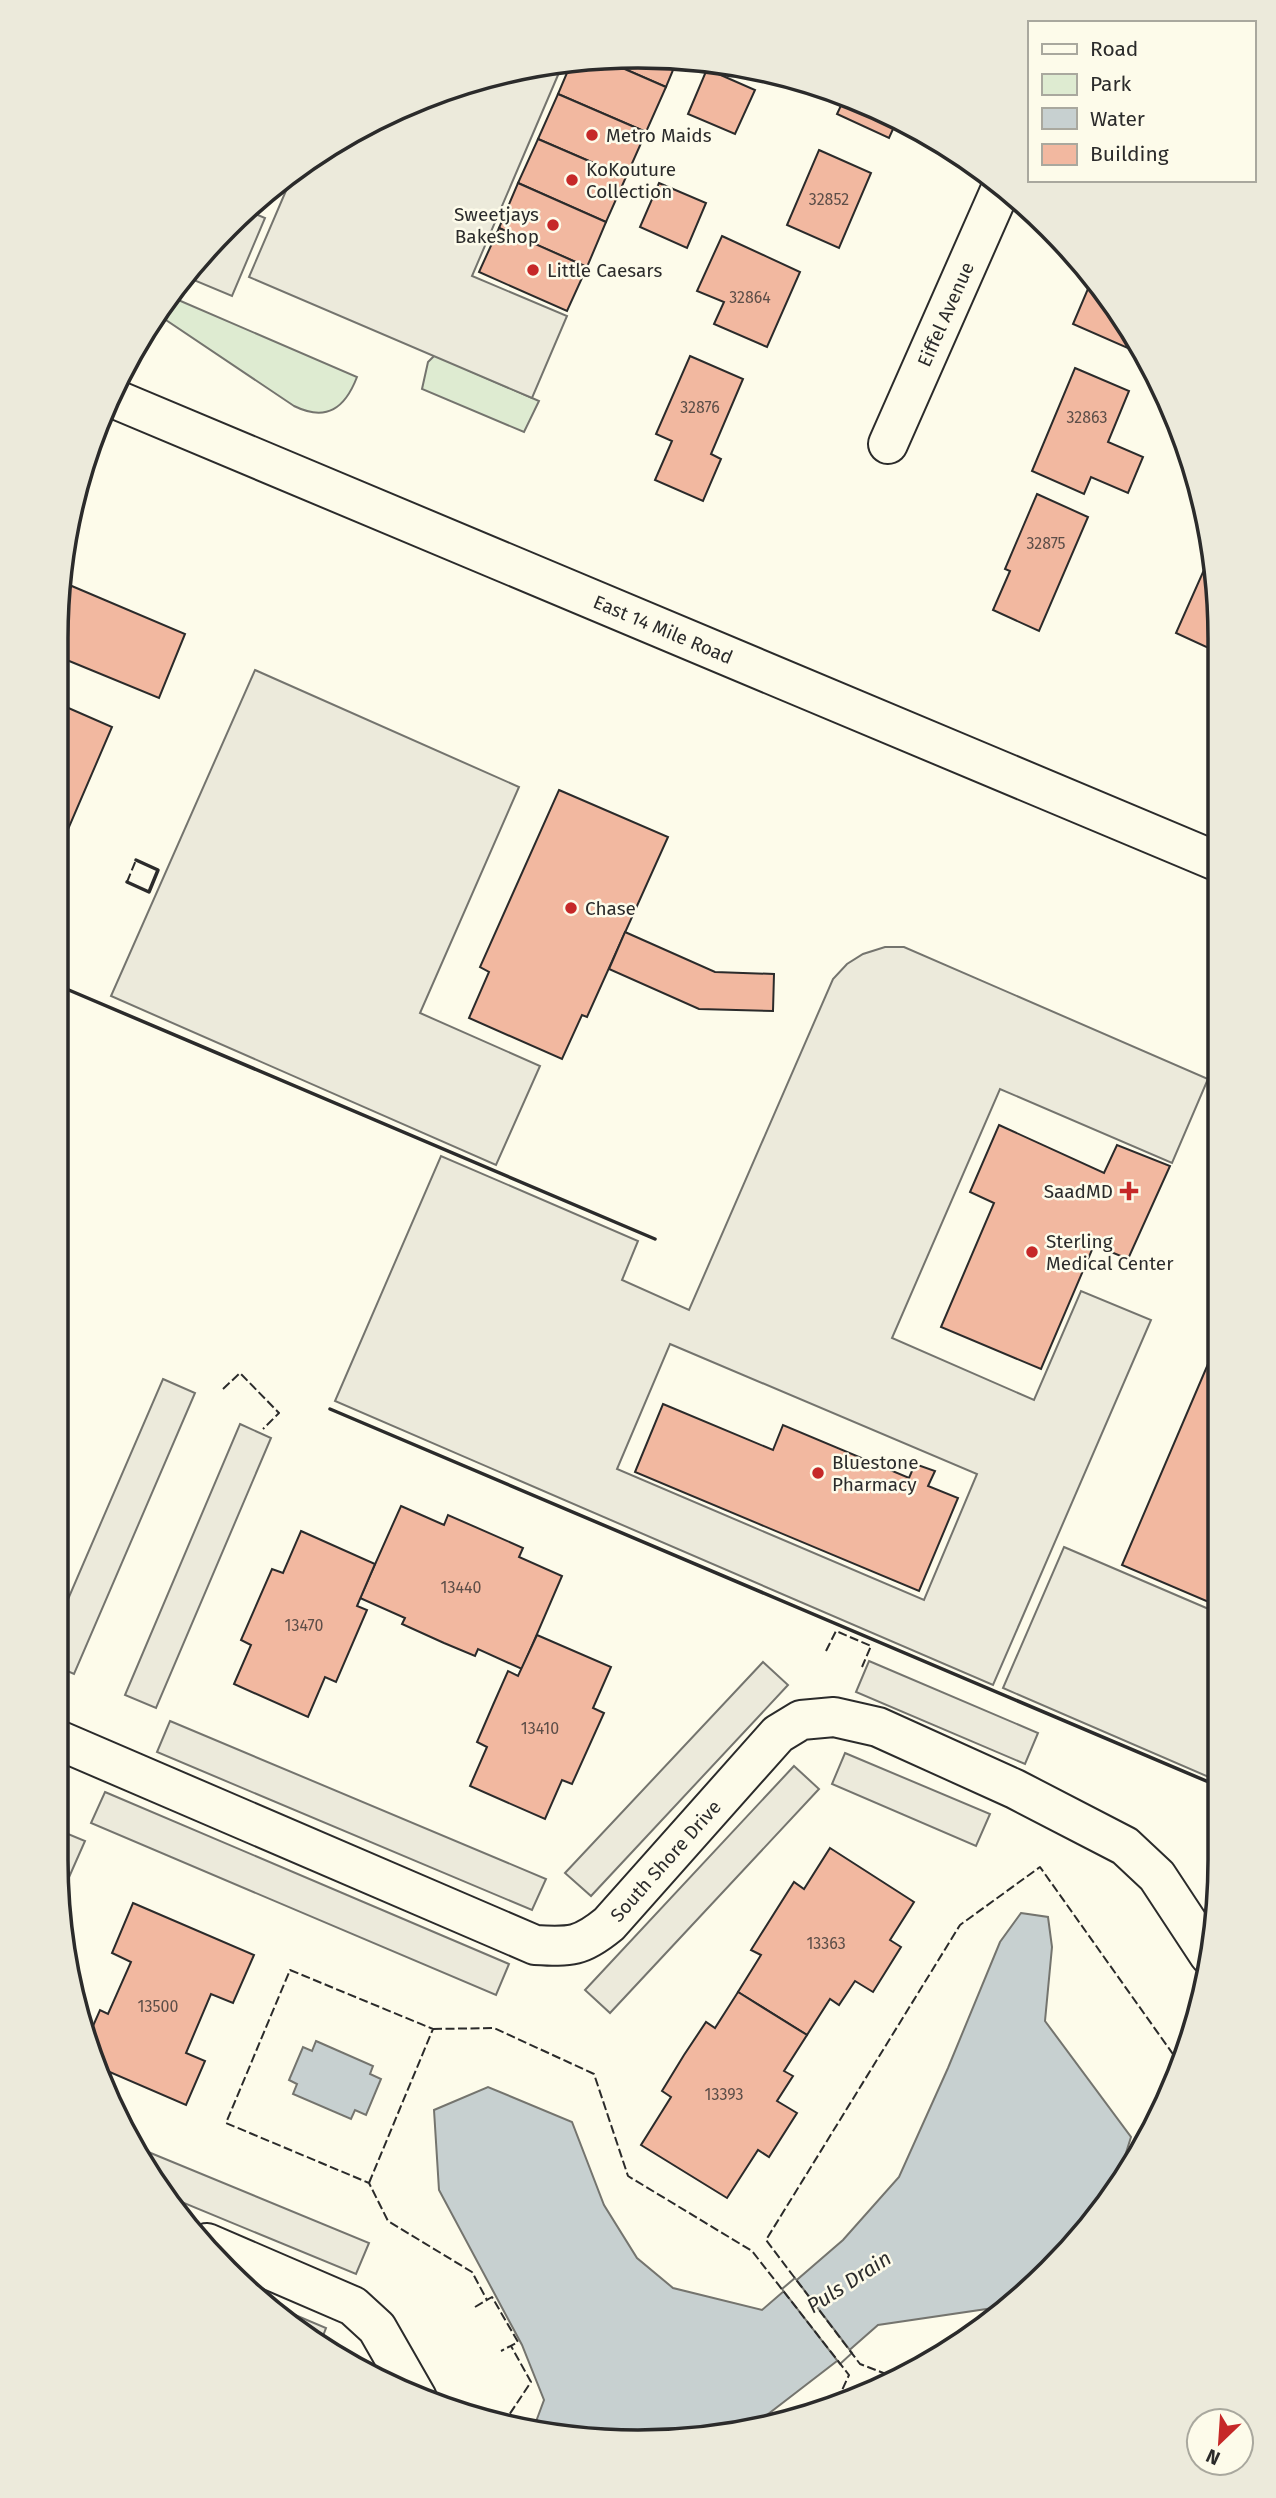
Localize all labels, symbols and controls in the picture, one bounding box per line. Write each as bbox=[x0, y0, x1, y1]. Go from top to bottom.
legend bbox=[1028, 21, 1255, 182]
text: Road bbox=[1090, 36, 1138, 62]
text: Park bbox=[1090, 71, 1132, 97]
text: Water bbox=[1090, 106, 1145, 132]
place label: Metro Maids bbox=[606, 124, 712, 147]
marker: Metro Maids bbox=[584, 127, 600, 143]
text: Building bbox=[1090, 141, 1169, 167]
place label: KoKouture Collection bbox=[586, 158, 676, 203]
marker: KoKouture Collection bbox=[564, 172, 580, 188]
house number: 32852 bbox=[809, 190, 849, 209]
place label: Sweetjays Bakeshop bbox=[454, 203, 539, 248]
marker: Sweetjays Bakeshop bbox=[545, 217, 561, 233]
street label: Eiffel Avenue bbox=[913, 258, 979, 370]
place label: Little Caesars bbox=[547, 259, 662, 282]
marker: Little Caesars bbox=[525, 262, 541, 278]
house number: 32864 bbox=[729, 288, 771, 307]
house number: 32876 bbox=[680, 398, 720, 417]
house number: 32863 bbox=[1067, 408, 1107, 427]
house number: 32875 bbox=[1026, 534, 1066, 553]
street label: East 14 Mile Road bbox=[590, 590, 736, 669]
place label: Chase bbox=[585, 897, 636, 920]
marker: Chase bbox=[563, 900, 579, 916]
place label: SaadMD bbox=[1044, 1180, 1113, 1203]
marker: SaadMD bbox=[1119, 1181, 1139, 1201]
place label: Sterling Medical Center bbox=[1046, 1230, 1174, 1275]
marker: Sterling Medical Center bbox=[1024, 1244, 1040, 1260]
place label: Bluestone Pharmacy bbox=[832, 1451, 919, 1496]
marker: Bluestone Pharmacy bbox=[810, 1465, 826, 1481]
house number: 13440 bbox=[441, 1578, 481, 1597]
house number: 13470 bbox=[285, 1616, 323, 1635]
house number: 13410 bbox=[521, 1719, 559, 1738]
street label: South Shore Drive bbox=[606, 1795, 726, 1927]
house number: 13363 bbox=[806, 1934, 846, 1953]
house number: 13500 bbox=[138, 1997, 178, 2016]
house number: 13393 bbox=[705, 2085, 743, 2104]
water label: Puls Drain bbox=[802, 2245, 896, 2319]
north arrow bbox=[1185, 2407, 1255, 2477]
text: N bbox=[1202, 2444, 1224, 2470]

